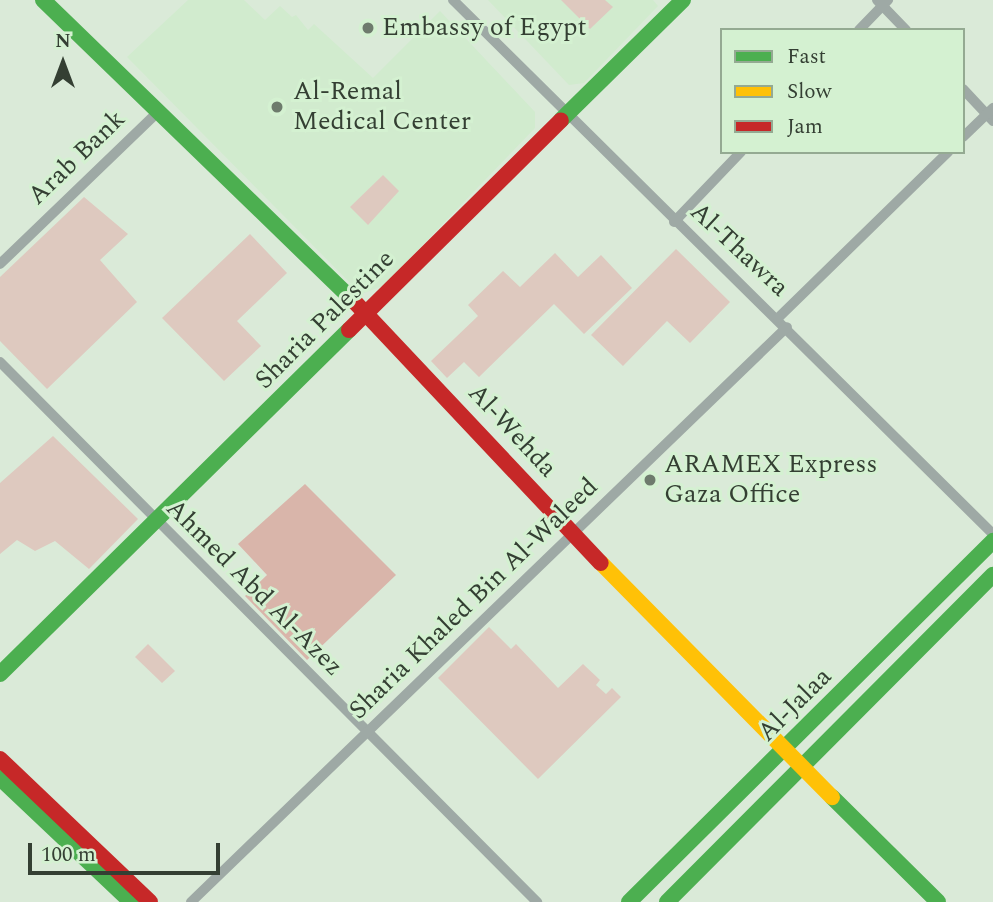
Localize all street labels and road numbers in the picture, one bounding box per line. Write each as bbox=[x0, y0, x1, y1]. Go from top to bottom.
street label: Arab Bank bbox=[22, 104, 132, 212]
street label: Al-Thawra bbox=[683, 196, 795, 304]
street label: Sharia Palestine bbox=[249, 244, 401, 396]
street label: Al-Wehda bbox=[461, 378, 563, 484]
street label: Sharia Khaled Bin Al-Waleed bbox=[343, 472, 605, 726]
street label: Ahmed Abd Al-Azez bbox=[159, 493, 349, 683]
street label: Al-Jalaa bbox=[752, 662, 838, 748]

